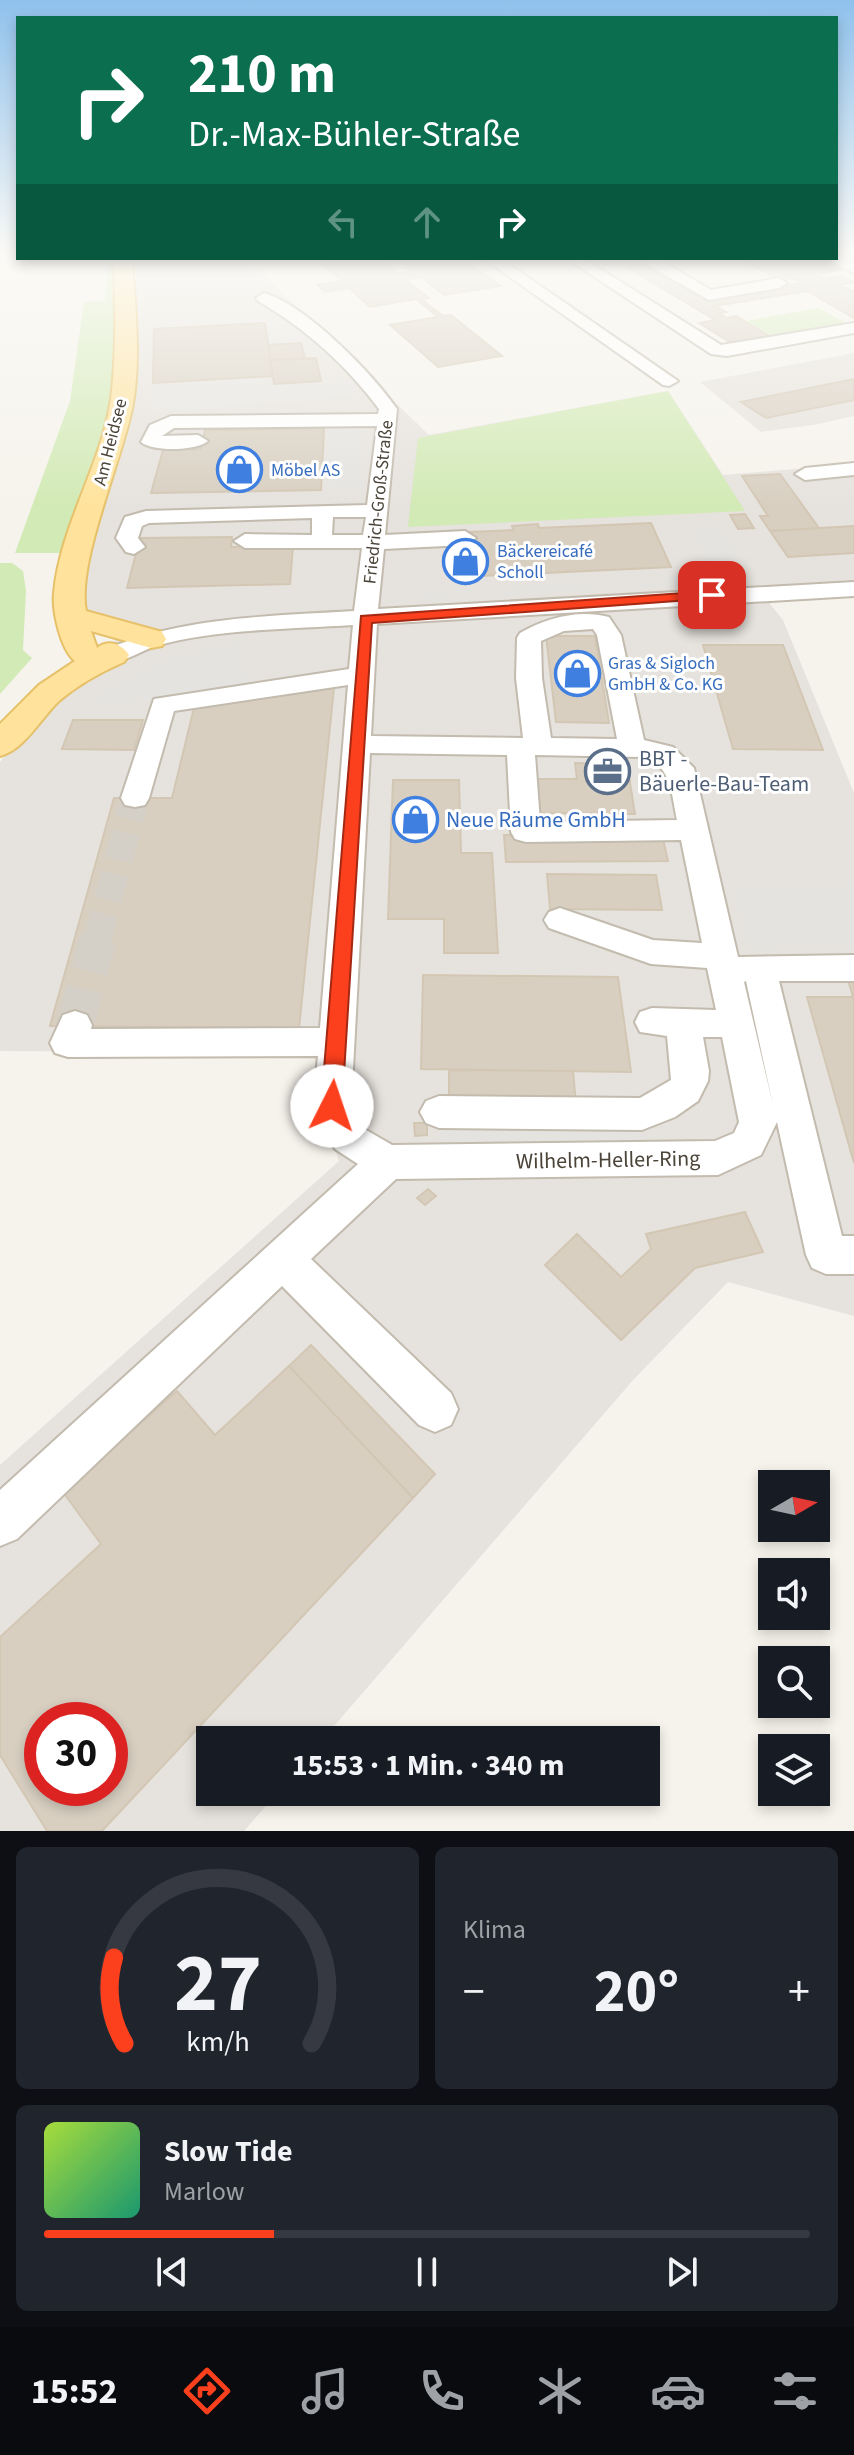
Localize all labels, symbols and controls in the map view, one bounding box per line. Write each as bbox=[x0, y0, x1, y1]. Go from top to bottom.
text: 210 m bbox=[188, 35, 336, 114]
icon: right bbox=[56, 48, 160, 152]
text: Dr.-Max-Bühler-Straße bbox=[188, 109, 520, 160]
icon: left bbox=[321, 200, 365, 244]
icon: ahead bbox=[405, 200, 449, 244]
icon: right bbox=[489, 200, 533, 244]
street label: Am Heidsee bbox=[88, 396, 133, 488]
street label: Friedrich-Groß-Straße bbox=[357, 419, 400, 585]
shop icon: Möbel AS bbox=[216, 446, 264, 494]
place label: Möbel AS bbox=[271, 458, 340, 483]
shop icon: Bäckereicafé Scholl bbox=[442, 537, 490, 585]
place label: Bäckereicafé Scholl bbox=[497, 539, 593, 585]
pin bbox=[678, 561, 746, 629]
icon: arrive bbox=[690, 573, 734, 617]
shop icon: Gras & Sigloch GmbH & Co. KG bbox=[553, 649, 601, 697]
place label: Gras & Sigloch GmbH & Co. KG bbox=[608, 651, 723, 697]
place label: BBT - Bäuerle-Bau-Team bbox=[639, 743, 809, 800]
office icon: BBT - Bäuerle-Bau-Team bbox=[584, 747, 632, 795]
shop icon: Neue Räume GmbH bbox=[391, 795, 439, 843]
place label: Neue Räume GmbH bbox=[446, 804, 626, 836]
position arrow bbox=[290, 1064, 374, 1148]
street label: Wilhelm-Heller-Ring bbox=[516, 1142, 700, 1178]
north arrow bbox=[758, 1470, 830, 1542]
map controls bbox=[758, 1470, 830, 1806]
button: sound bbox=[758, 1558, 830, 1630]
button: search bbox=[758, 1646, 830, 1718]
speed limit sign: 30 bbox=[24, 1702, 128, 1806]
button: layers bbox=[758, 1734, 830, 1806]
text: 15:53 · 1 Min. · 340 m bbox=[292, 1744, 564, 1787]
text: Klima bbox=[463, 1911, 526, 1948]
text: 27 bbox=[174, 1925, 261, 2043]
text: 20° bbox=[594, 1950, 679, 2035]
text: − bbox=[463, 1961, 485, 2024]
text: + bbox=[788, 1961, 810, 2024]
text: km/h bbox=[186, 2022, 249, 2062]
text: Slow Tide bbox=[164, 2130, 293, 2173]
text: Marlow bbox=[164, 2173, 244, 2210]
icon: previous bbox=[150, 2250, 194, 2294]
icon: pause bbox=[405, 2250, 449, 2294]
icon: next bbox=[660, 2250, 704, 2294]
icon: directions bbox=[179, 2363, 235, 2419]
icon: music bbox=[297, 2363, 353, 2419]
icon: phone bbox=[414, 2363, 470, 2419]
icon: climate bbox=[532, 2363, 588, 2419]
icon: car bbox=[650, 2363, 706, 2419]
icon: filters bbox=[767, 2363, 823, 2419]
text: 15:52 bbox=[31, 2366, 118, 2417]

